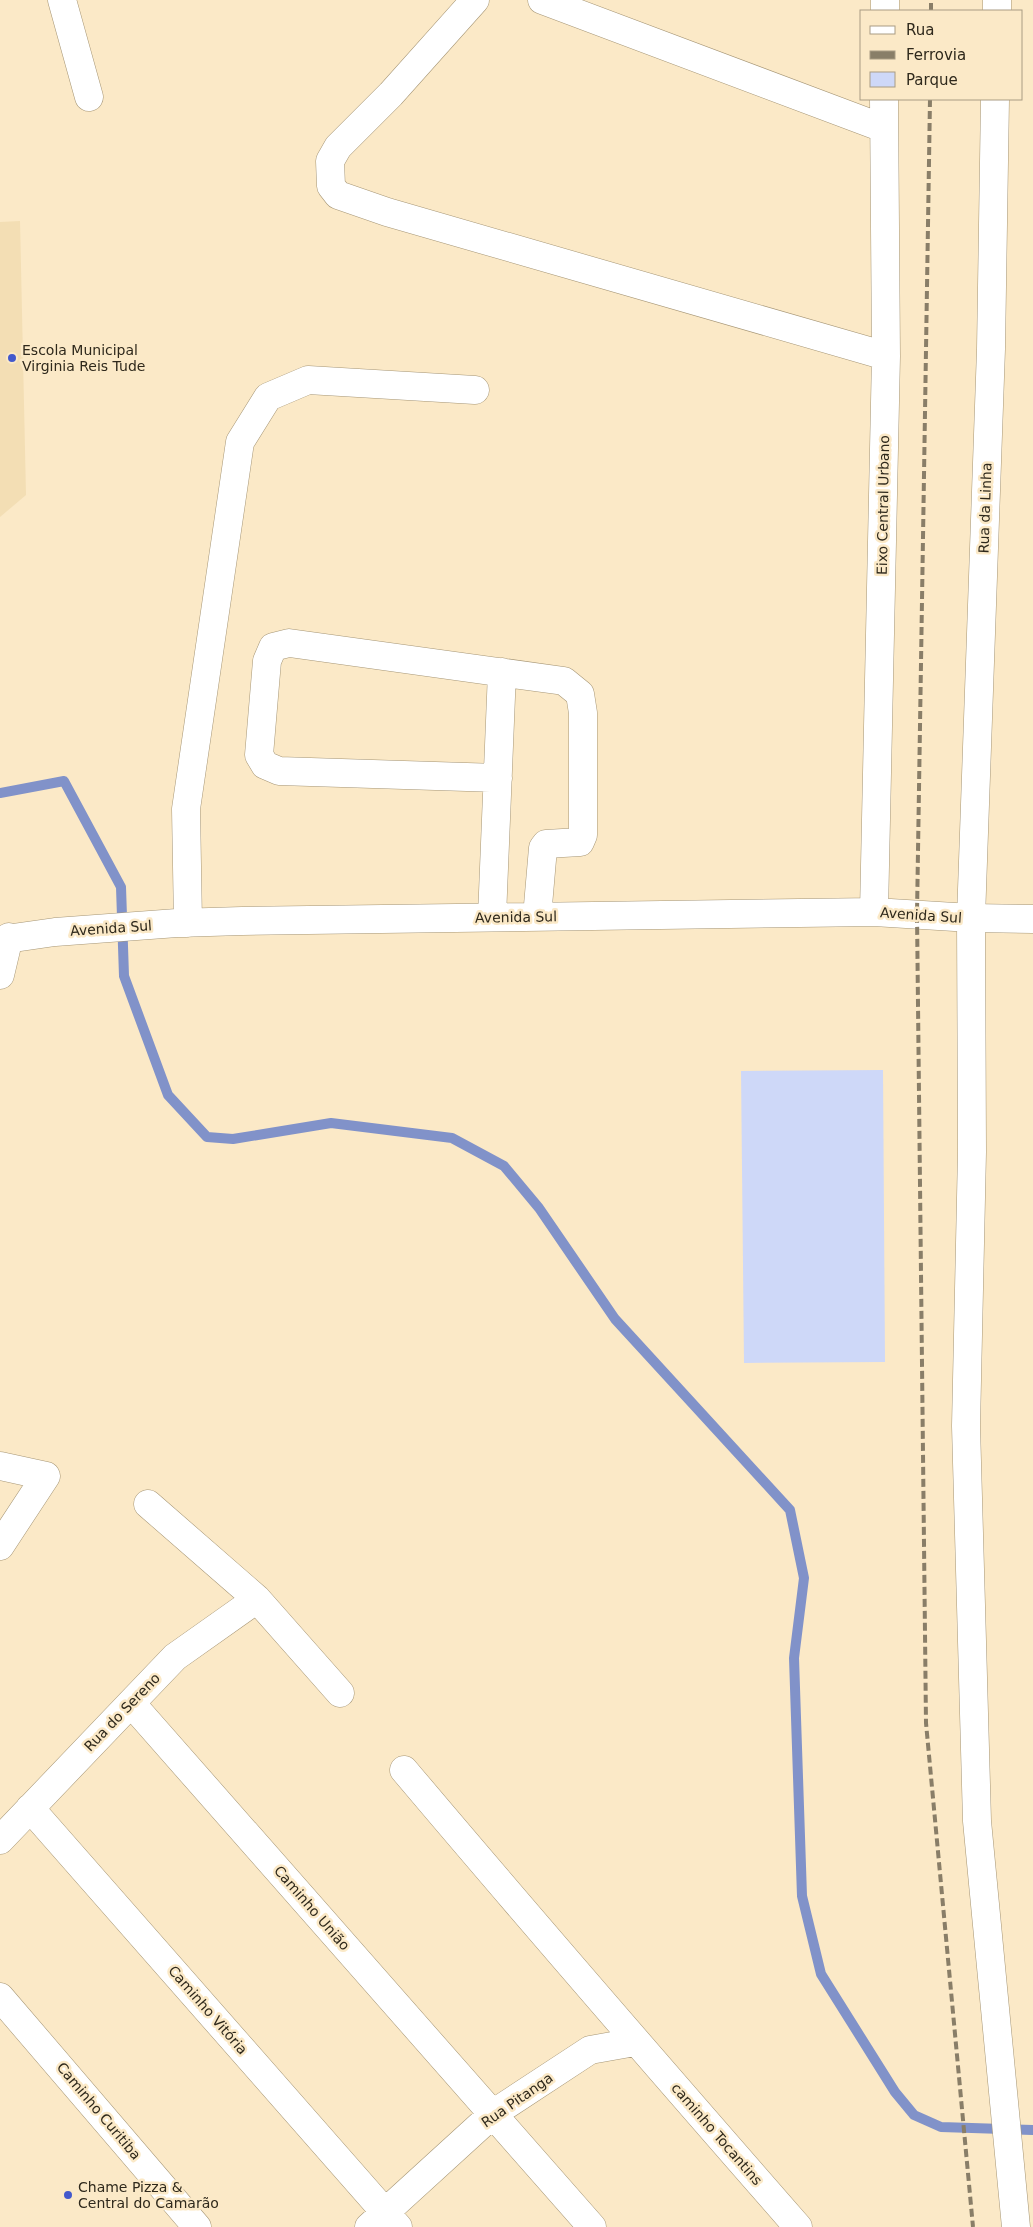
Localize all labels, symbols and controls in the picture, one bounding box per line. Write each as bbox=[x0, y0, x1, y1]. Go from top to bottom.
legend bbox=[860, 10, 1023, 100]
text: Rua bbox=[906, 21, 934, 39]
text: Ferrovia bbox=[906, 46, 966, 64]
text: Parque bbox=[906, 71, 958, 89]
place label: Escola Municipal Virginia Reis Tude bbox=[22, 342, 145, 374]
marker: Escola Municipal Virginia Reis Tude bbox=[6, 352, 18, 364]
street label: Eixo Central Urbano bbox=[874, 435, 892, 575]
street label: Rua da Linha bbox=[975, 462, 995, 554]
street label: Avenida Sul bbox=[880, 904, 962, 926]
street label: Avenida Sul bbox=[475, 908, 557, 926]
street label: Avenida Sul bbox=[70, 917, 152, 939]
street label: Rua do Sereno bbox=[81, 1670, 163, 1754]
street label: Caminho União bbox=[271, 1862, 353, 1954]
street label: Caminho Vitória bbox=[165, 1962, 251, 2058]
street label: Caminho Curitiba bbox=[54, 2059, 144, 2163]
street label: Rua Pitanga bbox=[478, 2070, 556, 2130]
street label: caminho Tocantins bbox=[668, 2080, 766, 2188]
place label: Chame Pizza & Central do Camarão bbox=[78, 2179, 219, 2211]
marker: Chame Pizza & Central do Camarão bbox=[62, 2189, 74, 2201]

